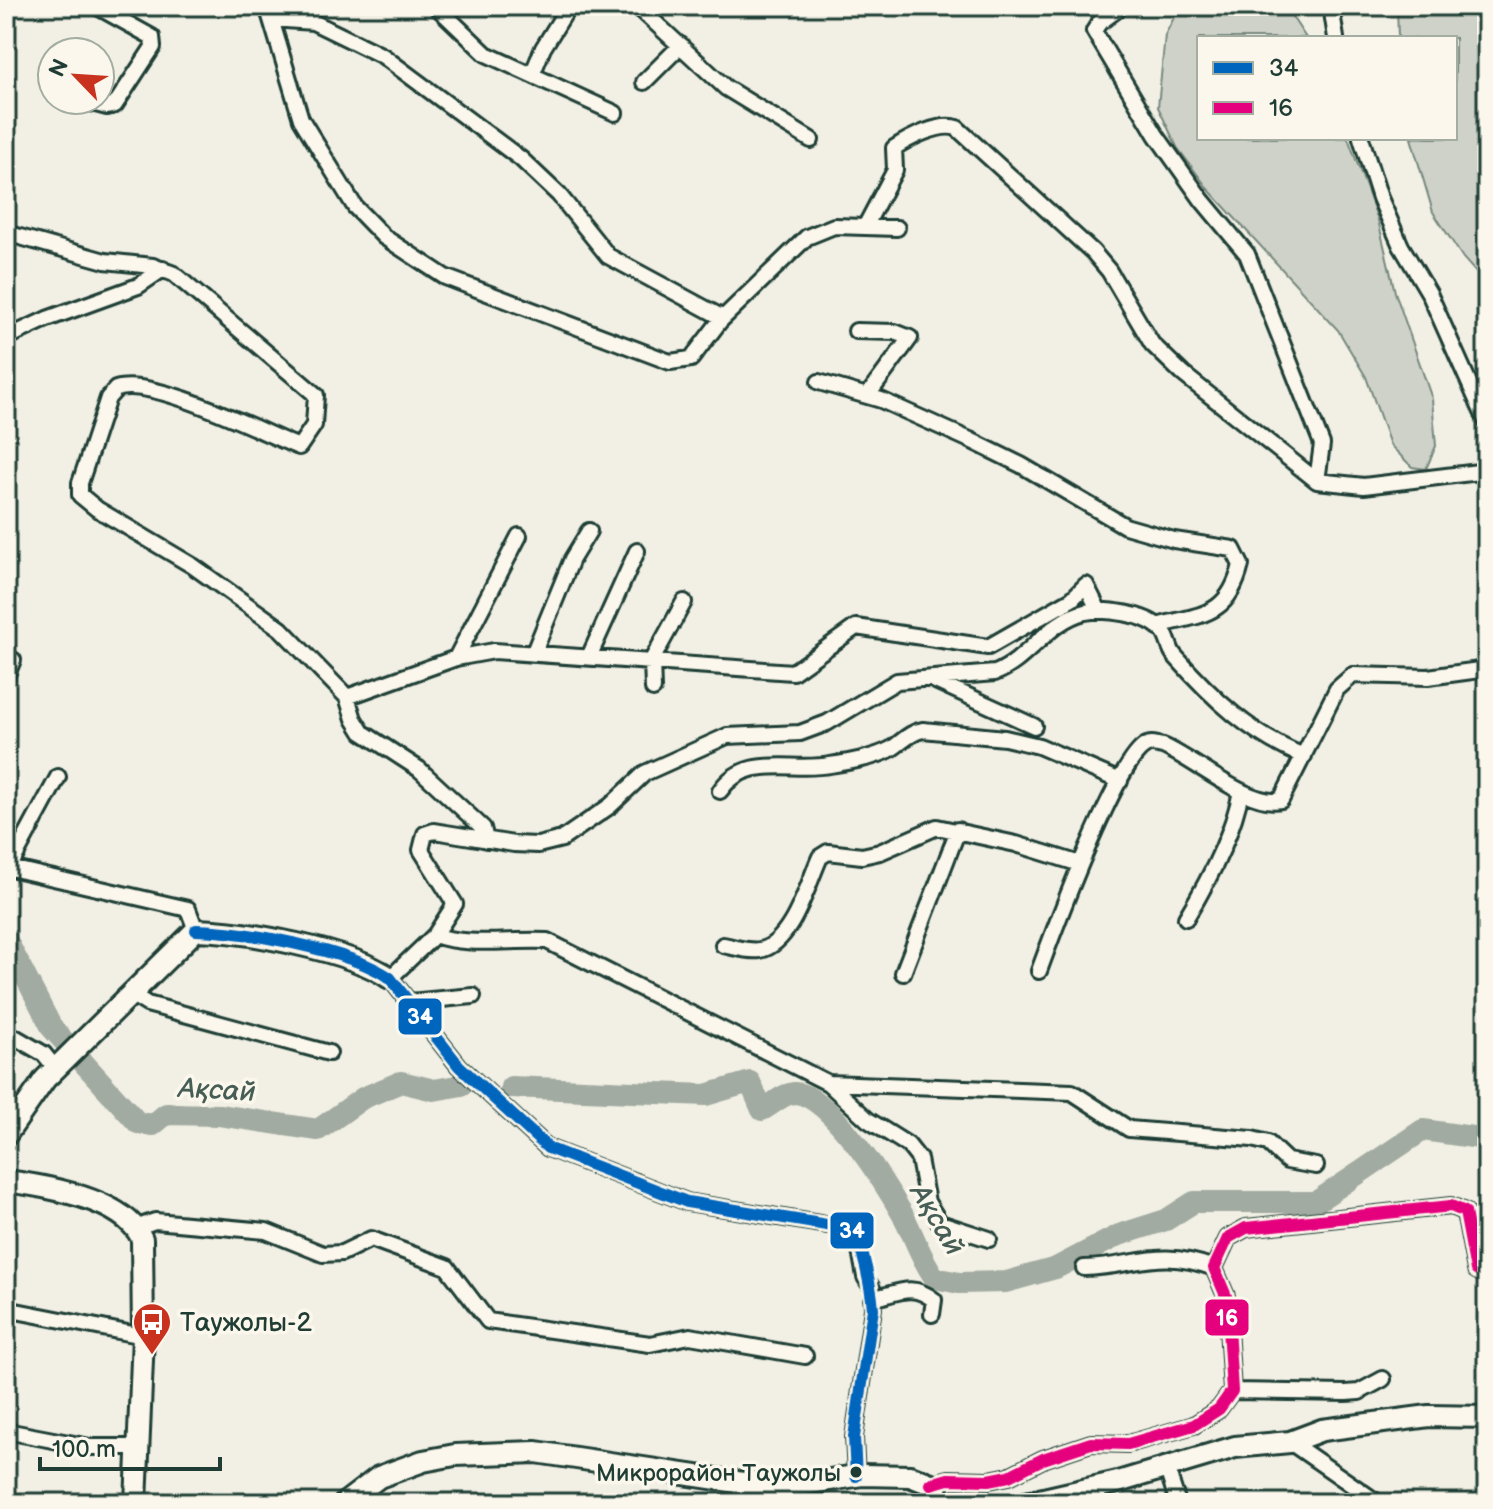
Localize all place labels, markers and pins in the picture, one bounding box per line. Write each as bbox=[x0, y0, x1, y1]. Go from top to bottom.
bus stop icon: Таужолы-2 bbox=[131, 1301, 173, 1356]
place label: Таужолы-2 bbox=[180, 1308, 312, 1339]
place label: Микрорайон Таужолы bbox=[596, 1459, 841, 1488]
marker: Микрорайон Таужолы bbox=[848, 1464, 864, 1480]

